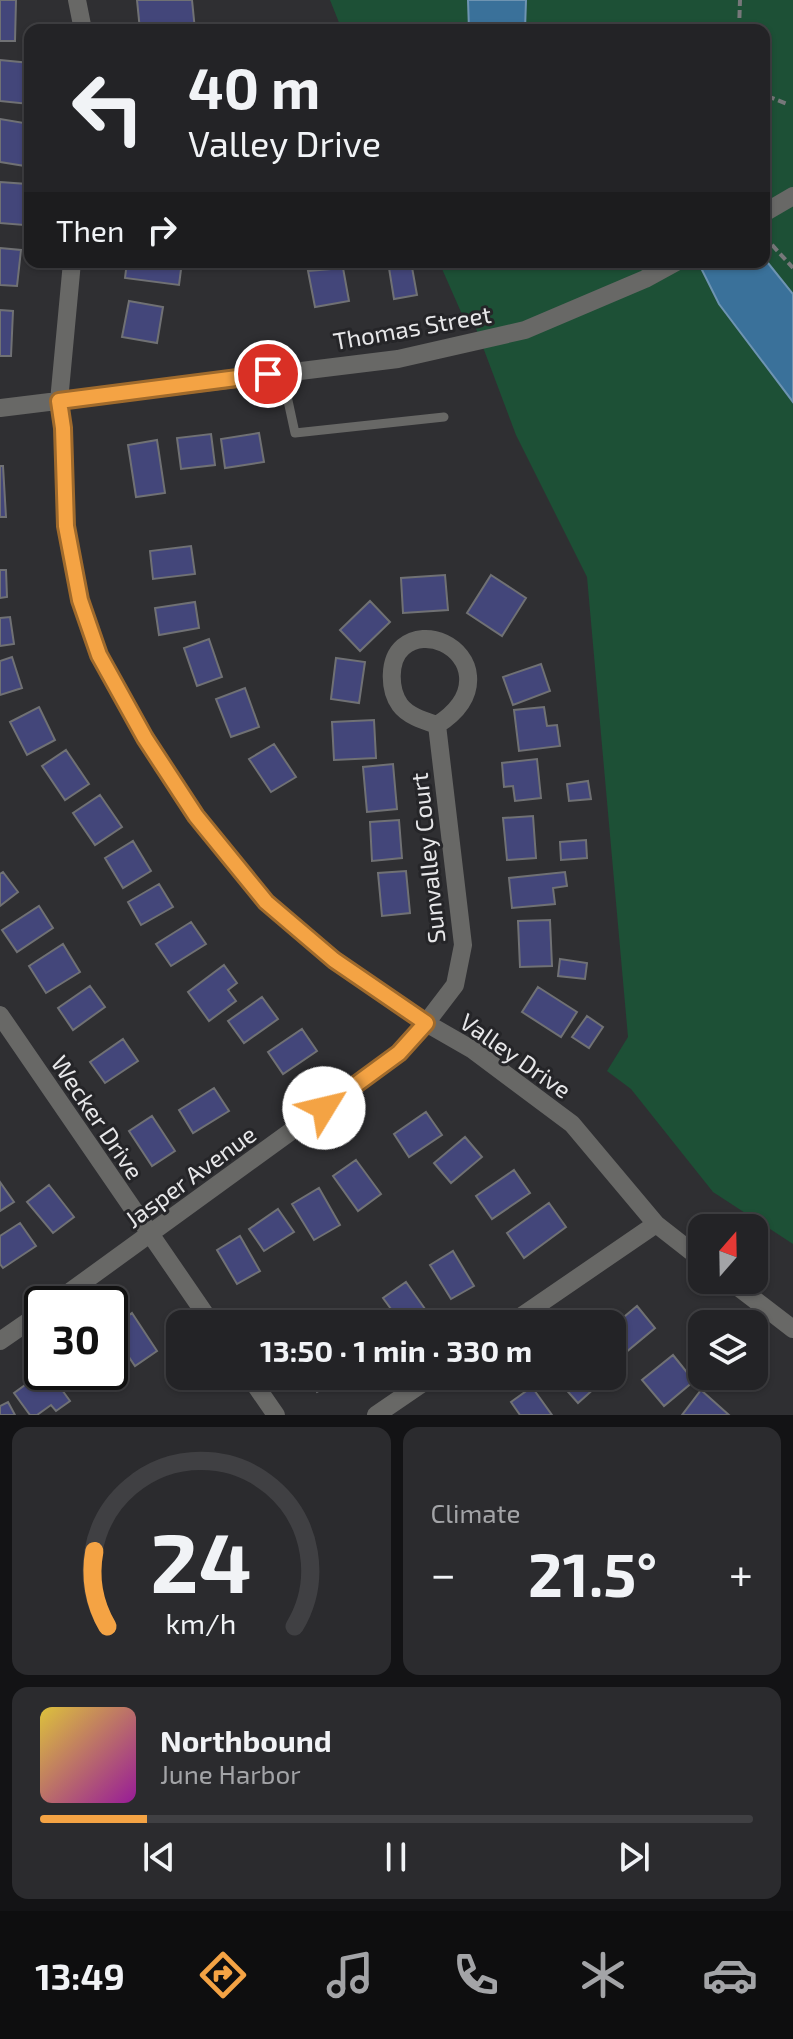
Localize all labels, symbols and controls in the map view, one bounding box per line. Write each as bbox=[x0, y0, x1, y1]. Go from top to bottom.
text: 40 m bbox=[188, 53, 320, 120]
icon: left bbox=[56, 56, 160, 160]
text: Valley Drive bbox=[188, 121, 381, 164]
icon: right bbox=[140, 208, 184, 252]
text: Then bbox=[56, 212, 124, 248]
street label: Thomas Street bbox=[331, 299, 493, 355]
pin bbox=[234, 340, 302, 408]
icon: arrive bbox=[246, 352, 290, 396]
street label: Sunvalley Court bbox=[404, 771, 450, 945]
street label: Valley Drive bbox=[455, 1006, 577, 1104]
street label: Wecker Drive bbox=[46, 1050, 150, 1184]
position arrow bbox=[282, 1066, 366, 1150]
street label: Jasper Avenue bbox=[119, 1119, 261, 1233]
north arrow bbox=[688, 1214, 768, 1294]
map controls bbox=[688, 1214, 768, 1390]
speed limit sign: 30 bbox=[24, 1286, 128, 1390]
button: layers bbox=[688, 1310, 768, 1390]
text: 13:50 · 1 min · 330 m bbox=[260, 1332, 532, 1368]
text: Climate bbox=[431, 1497, 520, 1528]
text: 24 bbox=[151, 1510, 252, 1610]
text: 21.5° bbox=[528, 1537, 657, 1609]
text: − bbox=[431, 1546, 456, 1599]
text: + bbox=[729, 1546, 753, 1599]
text: km/h bbox=[166, 1605, 237, 1640]
text: Northbound bbox=[160, 1722, 332, 1758]
text: June Harbor bbox=[160, 1758, 301, 1789]
icon: previous bbox=[137, 1835, 181, 1879]
icon: pause bbox=[374, 1835, 418, 1879]
icon: next bbox=[612, 1835, 656, 1879]
icon: directions bbox=[195, 1947, 251, 2003]
icon: music bbox=[322, 1947, 378, 2003]
icon: phone bbox=[448, 1947, 504, 2003]
icon: climate bbox=[575, 1947, 631, 2003]
icon: car bbox=[702, 1947, 758, 2003]
text: 13:49 bbox=[35, 1954, 125, 1997]

